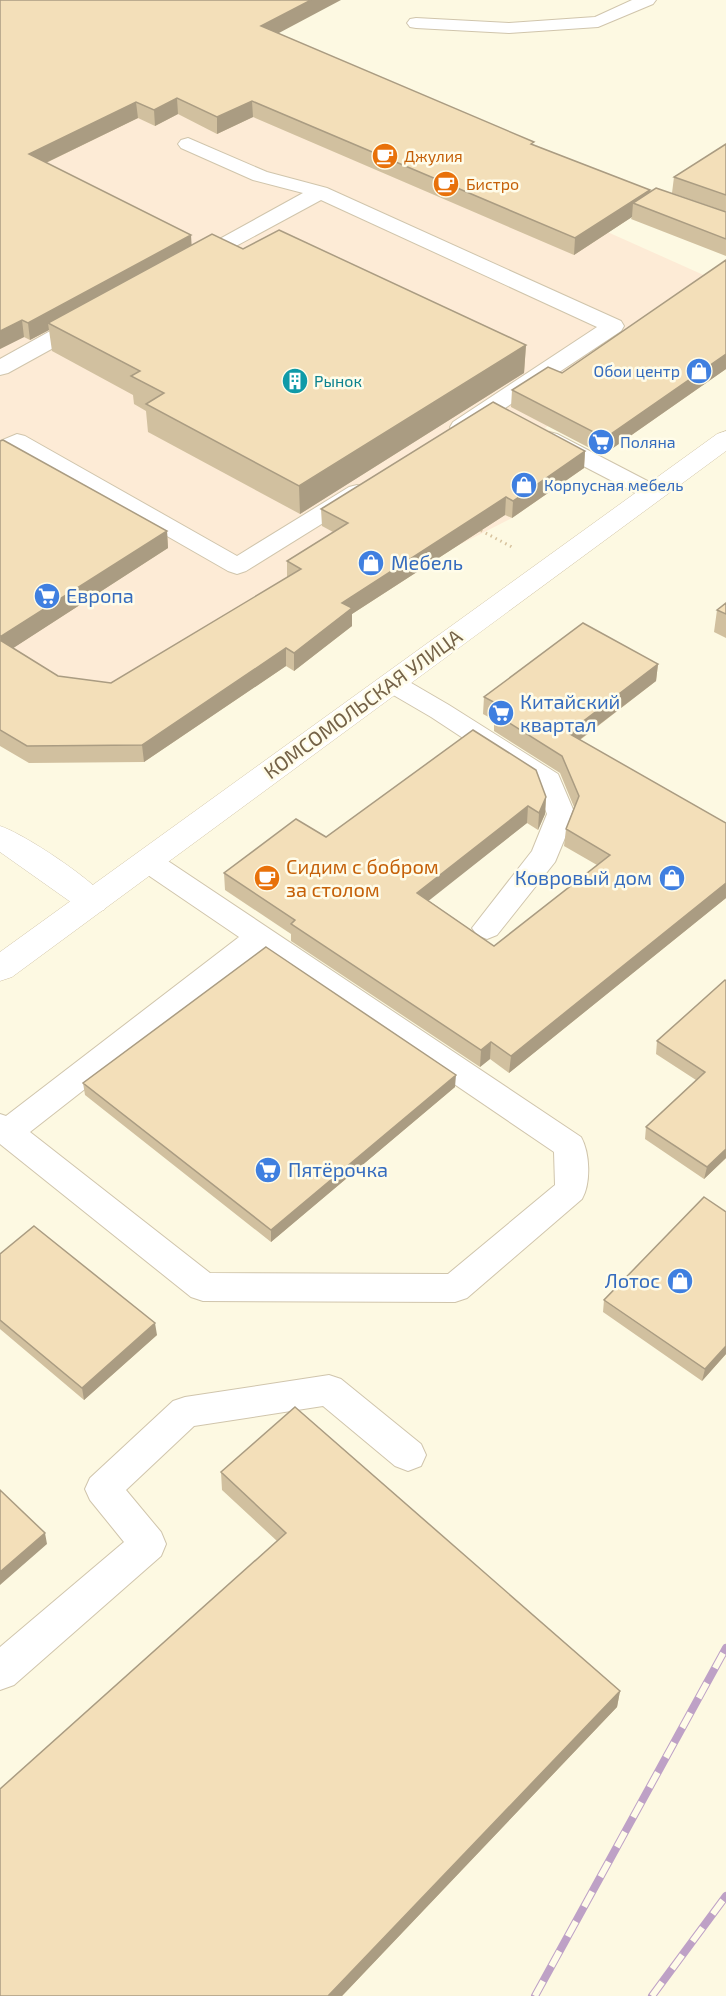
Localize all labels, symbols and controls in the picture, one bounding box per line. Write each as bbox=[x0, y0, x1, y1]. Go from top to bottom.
cafe icon: Джулия bbox=[370, 141, 400, 171]
place label: Джулия bbox=[404, 146, 463, 166]
cafe icon: Бистро bbox=[431, 169, 461, 199]
place label: Бистро bbox=[466, 174, 519, 193]
shop icon: Обои центр bbox=[684, 356, 714, 386]
place label: Обои центр bbox=[593, 361, 680, 380]
building icon: Рынок bbox=[280, 366, 310, 396]
place label: Рынок bbox=[314, 371, 362, 390]
supermarket icon: Поляна bbox=[586, 427, 616, 457]
place label: Поляна bbox=[620, 432, 676, 451]
shop icon: Корпусная мебель bbox=[509, 470, 539, 500]
place label: Корпусная мебель bbox=[544, 475, 683, 495]
shop icon: Мебель bbox=[356, 548, 386, 578]
place label: Мебель bbox=[391, 550, 463, 574]
supermarket icon: Европа bbox=[32, 581, 62, 611]
place label: Европа bbox=[66, 583, 134, 607]
street label: КОМСОМОЛЬСКАЯ УЛИЦА bbox=[259, 623, 467, 783]
place label: Китайский квартал bbox=[520, 689, 620, 736]
supermarket icon: Китайский квартал bbox=[486, 698, 516, 728]
place label: Сидим с бобром за столом bbox=[286, 854, 439, 901]
cafe icon: Сидим с бобром за столом bbox=[252, 863, 282, 893]
shop icon: Ковровый дом bbox=[657, 863, 687, 893]
place label: Ковровый дом bbox=[515, 865, 652, 889]
supermarket icon: Пятёрочка bbox=[253, 1155, 283, 1185]
place label: Пятёрочка bbox=[288, 1157, 388, 1181]
shop icon: Лотос bbox=[665, 1266, 695, 1296]
place label: Лотос bbox=[605, 1268, 660, 1292]

